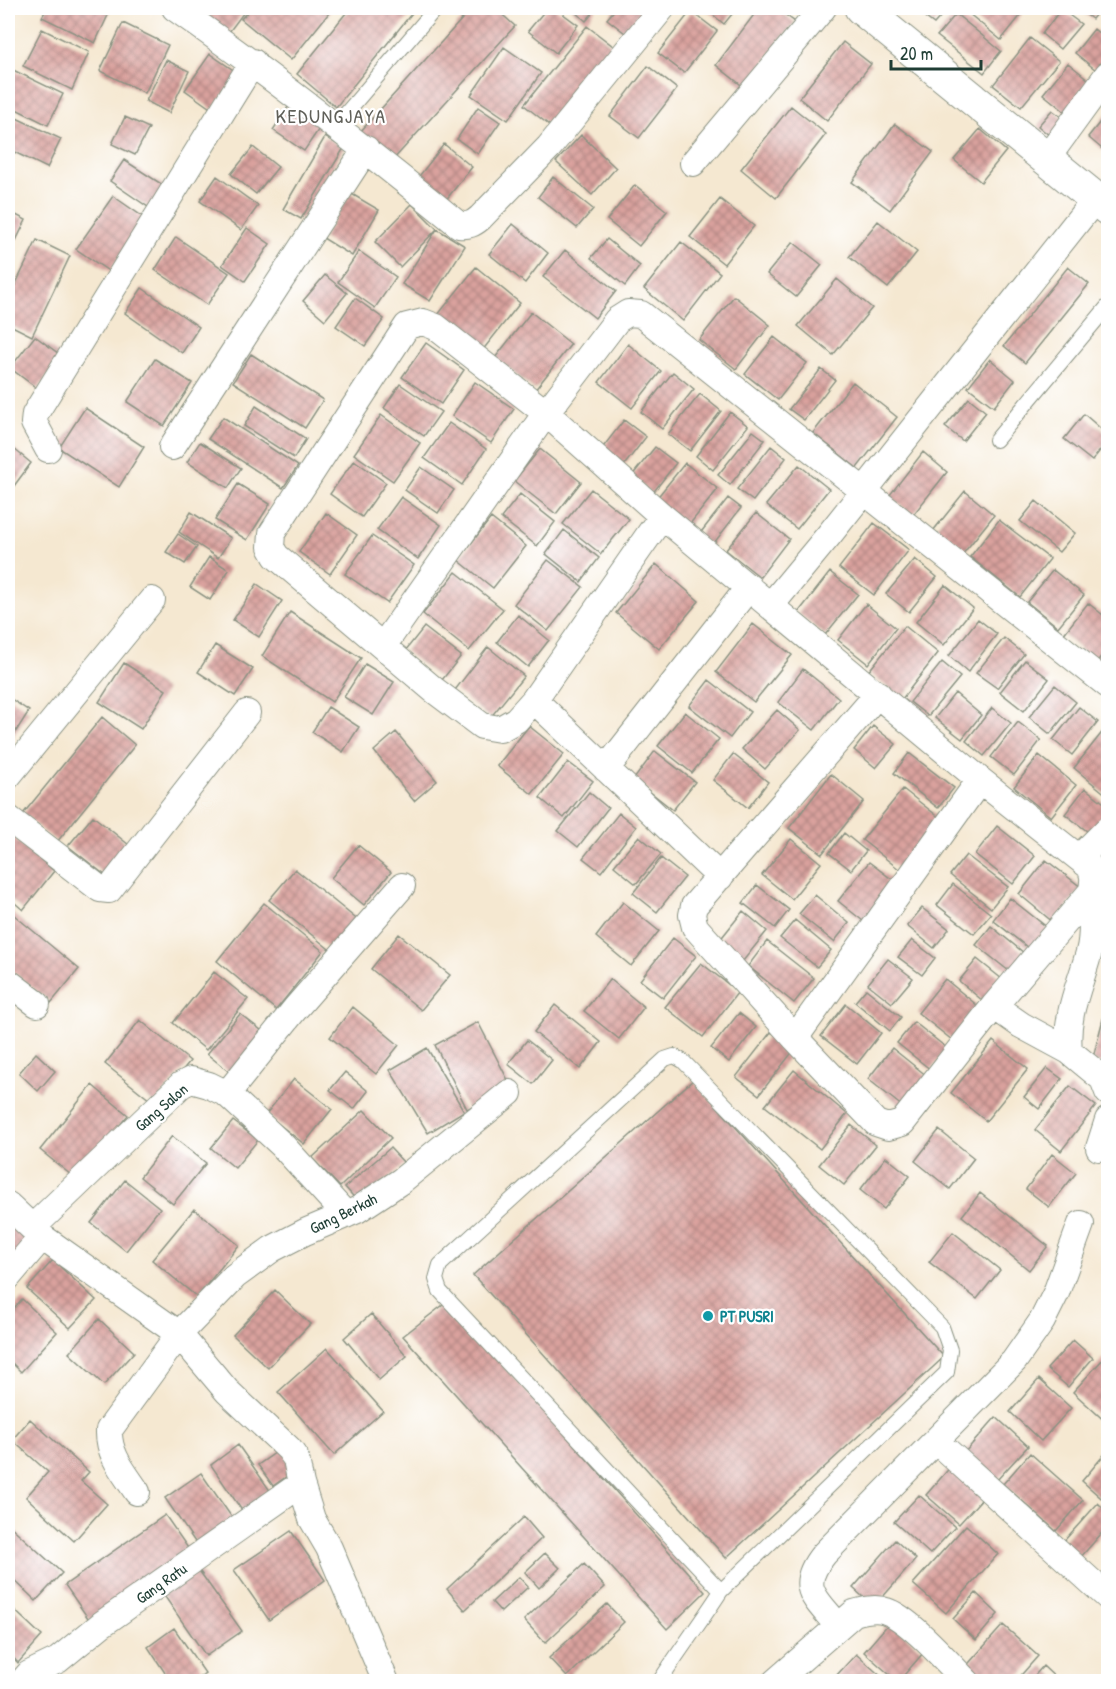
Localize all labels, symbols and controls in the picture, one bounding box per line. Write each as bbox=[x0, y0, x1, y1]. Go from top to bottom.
scale bar bbox=[891, 33, 981, 71]
text: 20 m bbox=[900, 41, 933, 66]
district label: KEDUNGJAYA bbox=[276, 102, 386, 129]
street label: Gang Salon bbox=[130, 1078, 192, 1136]
street label: Gang Berkah bbox=[306, 1187, 381, 1239]
place label: PT PUSRI bbox=[720, 1305, 774, 1327]
marker: PT PUSRI bbox=[701, 1309, 715, 1323]
street label: Gang Ratu bbox=[131, 1557, 191, 1608]

